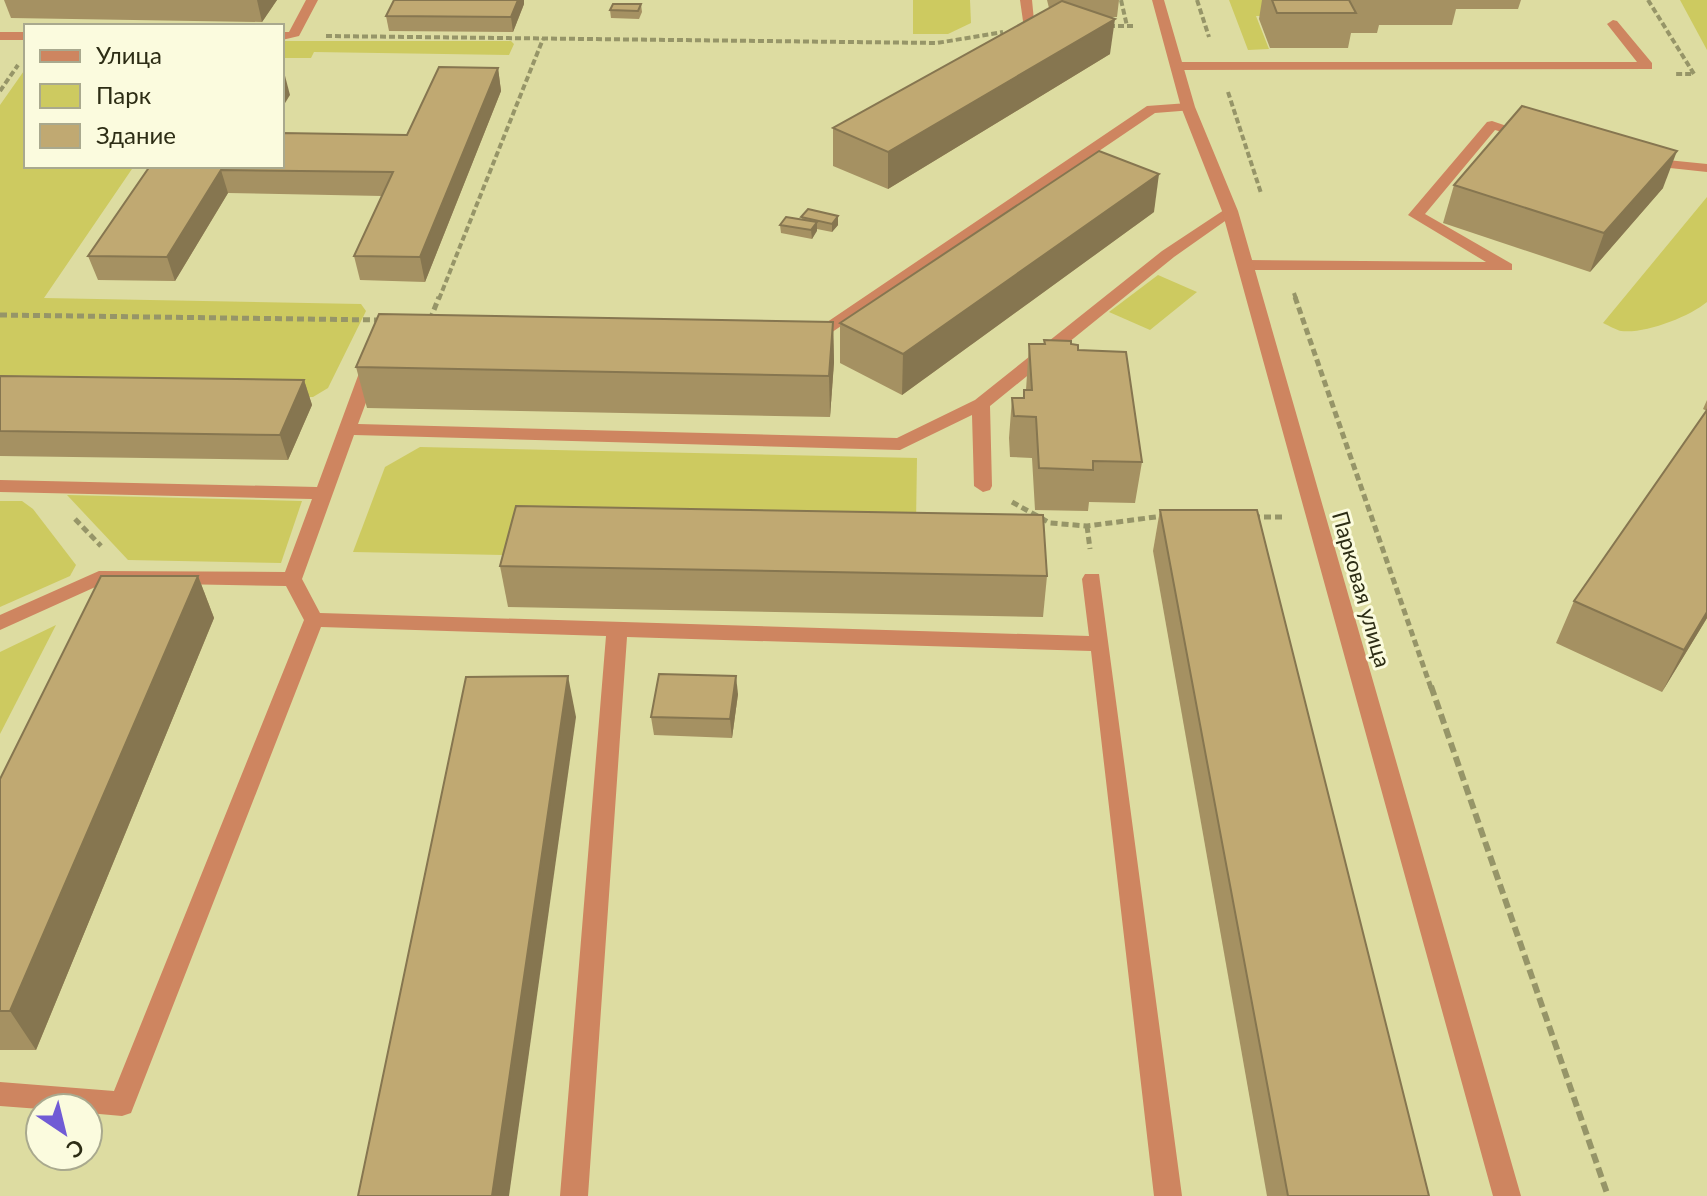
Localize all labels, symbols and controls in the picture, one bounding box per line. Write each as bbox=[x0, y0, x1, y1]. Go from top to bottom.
legend bbox=[24, 24, 284, 168]
text: Улица bbox=[96, 40, 162, 69]
text: Парк bbox=[96, 80, 152, 109]
text: Здание bbox=[96, 120, 176, 149]
street label: Парковая улица bbox=[1327, 508, 1397, 670]
north arrow bbox=[24, 1092, 104, 1172]
text: С bbox=[62, 1134, 89, 1164]

